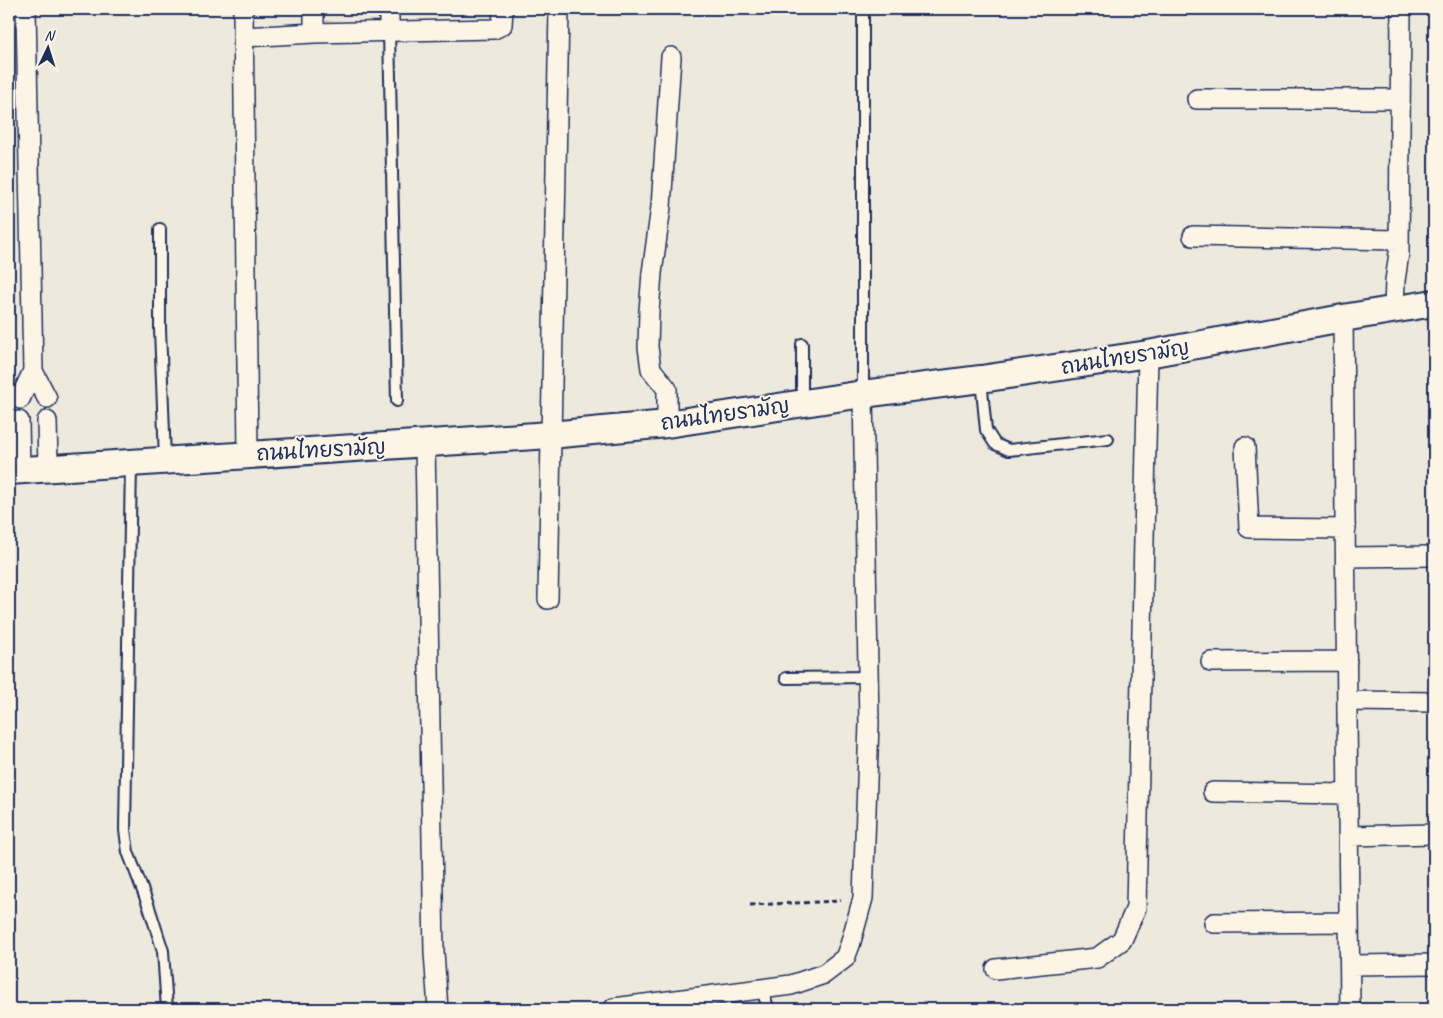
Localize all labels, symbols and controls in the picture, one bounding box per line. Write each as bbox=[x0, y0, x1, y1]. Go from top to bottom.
north arrow bbox=[22, 22, 72, 72]
text: N bbox=[44, 27, 56, 44]
street label: ถนนไทยรามัญ bbox=[1059, 334, 1191, 380]
street label: ถนนไทยรามัญ bbox=[659, 392, 791, 436]
street label: ถนนไทยรามัญ bbox=[256, 434, 386, 466]

